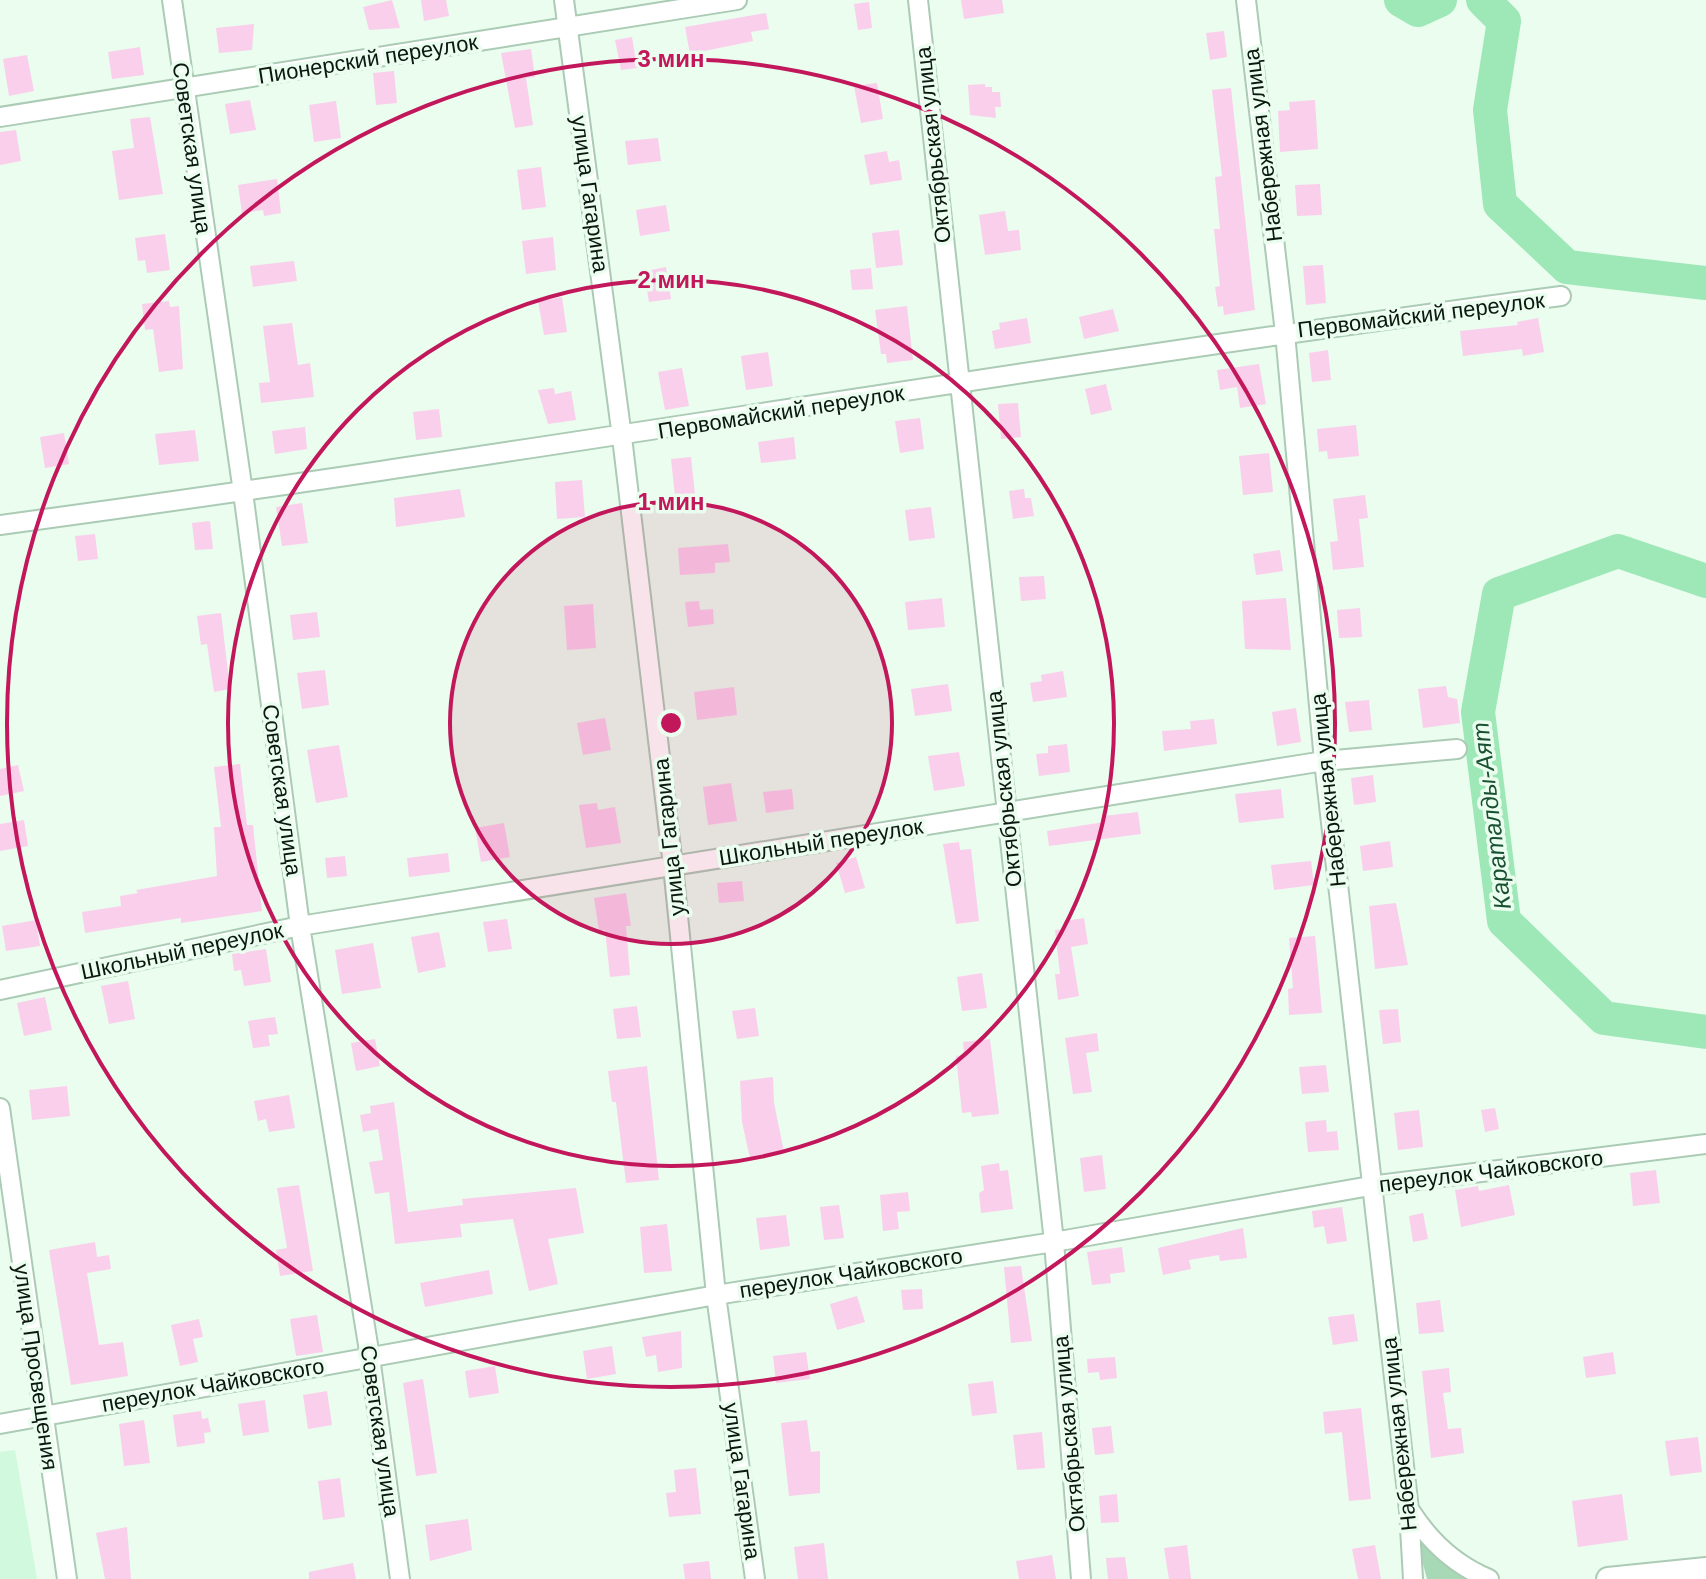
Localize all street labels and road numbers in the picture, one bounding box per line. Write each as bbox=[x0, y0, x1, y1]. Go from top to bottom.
street label: Пионерский переулок bbox=[256, 29, 480, 89]
street label: Октябрьская улица bbox=[910, 45, 956, 244]
street label: Набережная улица bbox=[1239, 46, 1287, 243]
street label: Советская улица bbox=[168, 61, 217, 236]
street label: улица Гагарина bbox=[567, 114, 613, 275]
street label: Первомайский переулок bbox=[1296, 287, 1546, 343]
street label: Первомайский переулок bbox=[656, 380, 906, 444]
street label: Октябрьская улица bbox=[981, 689, 1027, 888]
street label: Набережная улица bbox=[1305, 691, 1351, 888]
street label: Советская улица bbox=[258, 703, 307, 878]
street label: улица Гагарина bbox=[648, 756, 690, 917]
street label: Школьный переулок bbox=[717, 813, 925, 870]
street label: Школьный переулок bbox=[79, 917, 286, 985]
street label: переулок Чайковского bbox=[1378, 1145, 1604, 1197]
street label: переулок Чайковского bbox=[738, 1243, 964, 1303]
street label: улица Просвещения bbox=[9, 1262, 63, 1472]
street label: Октябрьская улица bbox=[1048, 1334, 1090, 1533]
street label: Набережная улица bbox=[1376, 1335, 1422, 1532]
street label: Советская улица bbox=[356, 1344, 405, 1519]
street label: переулок Чайковского bbox=[100, 1353, 326, 1417]
street label: улица Гагарина bbox=[719, 1401, 765, 1562]

